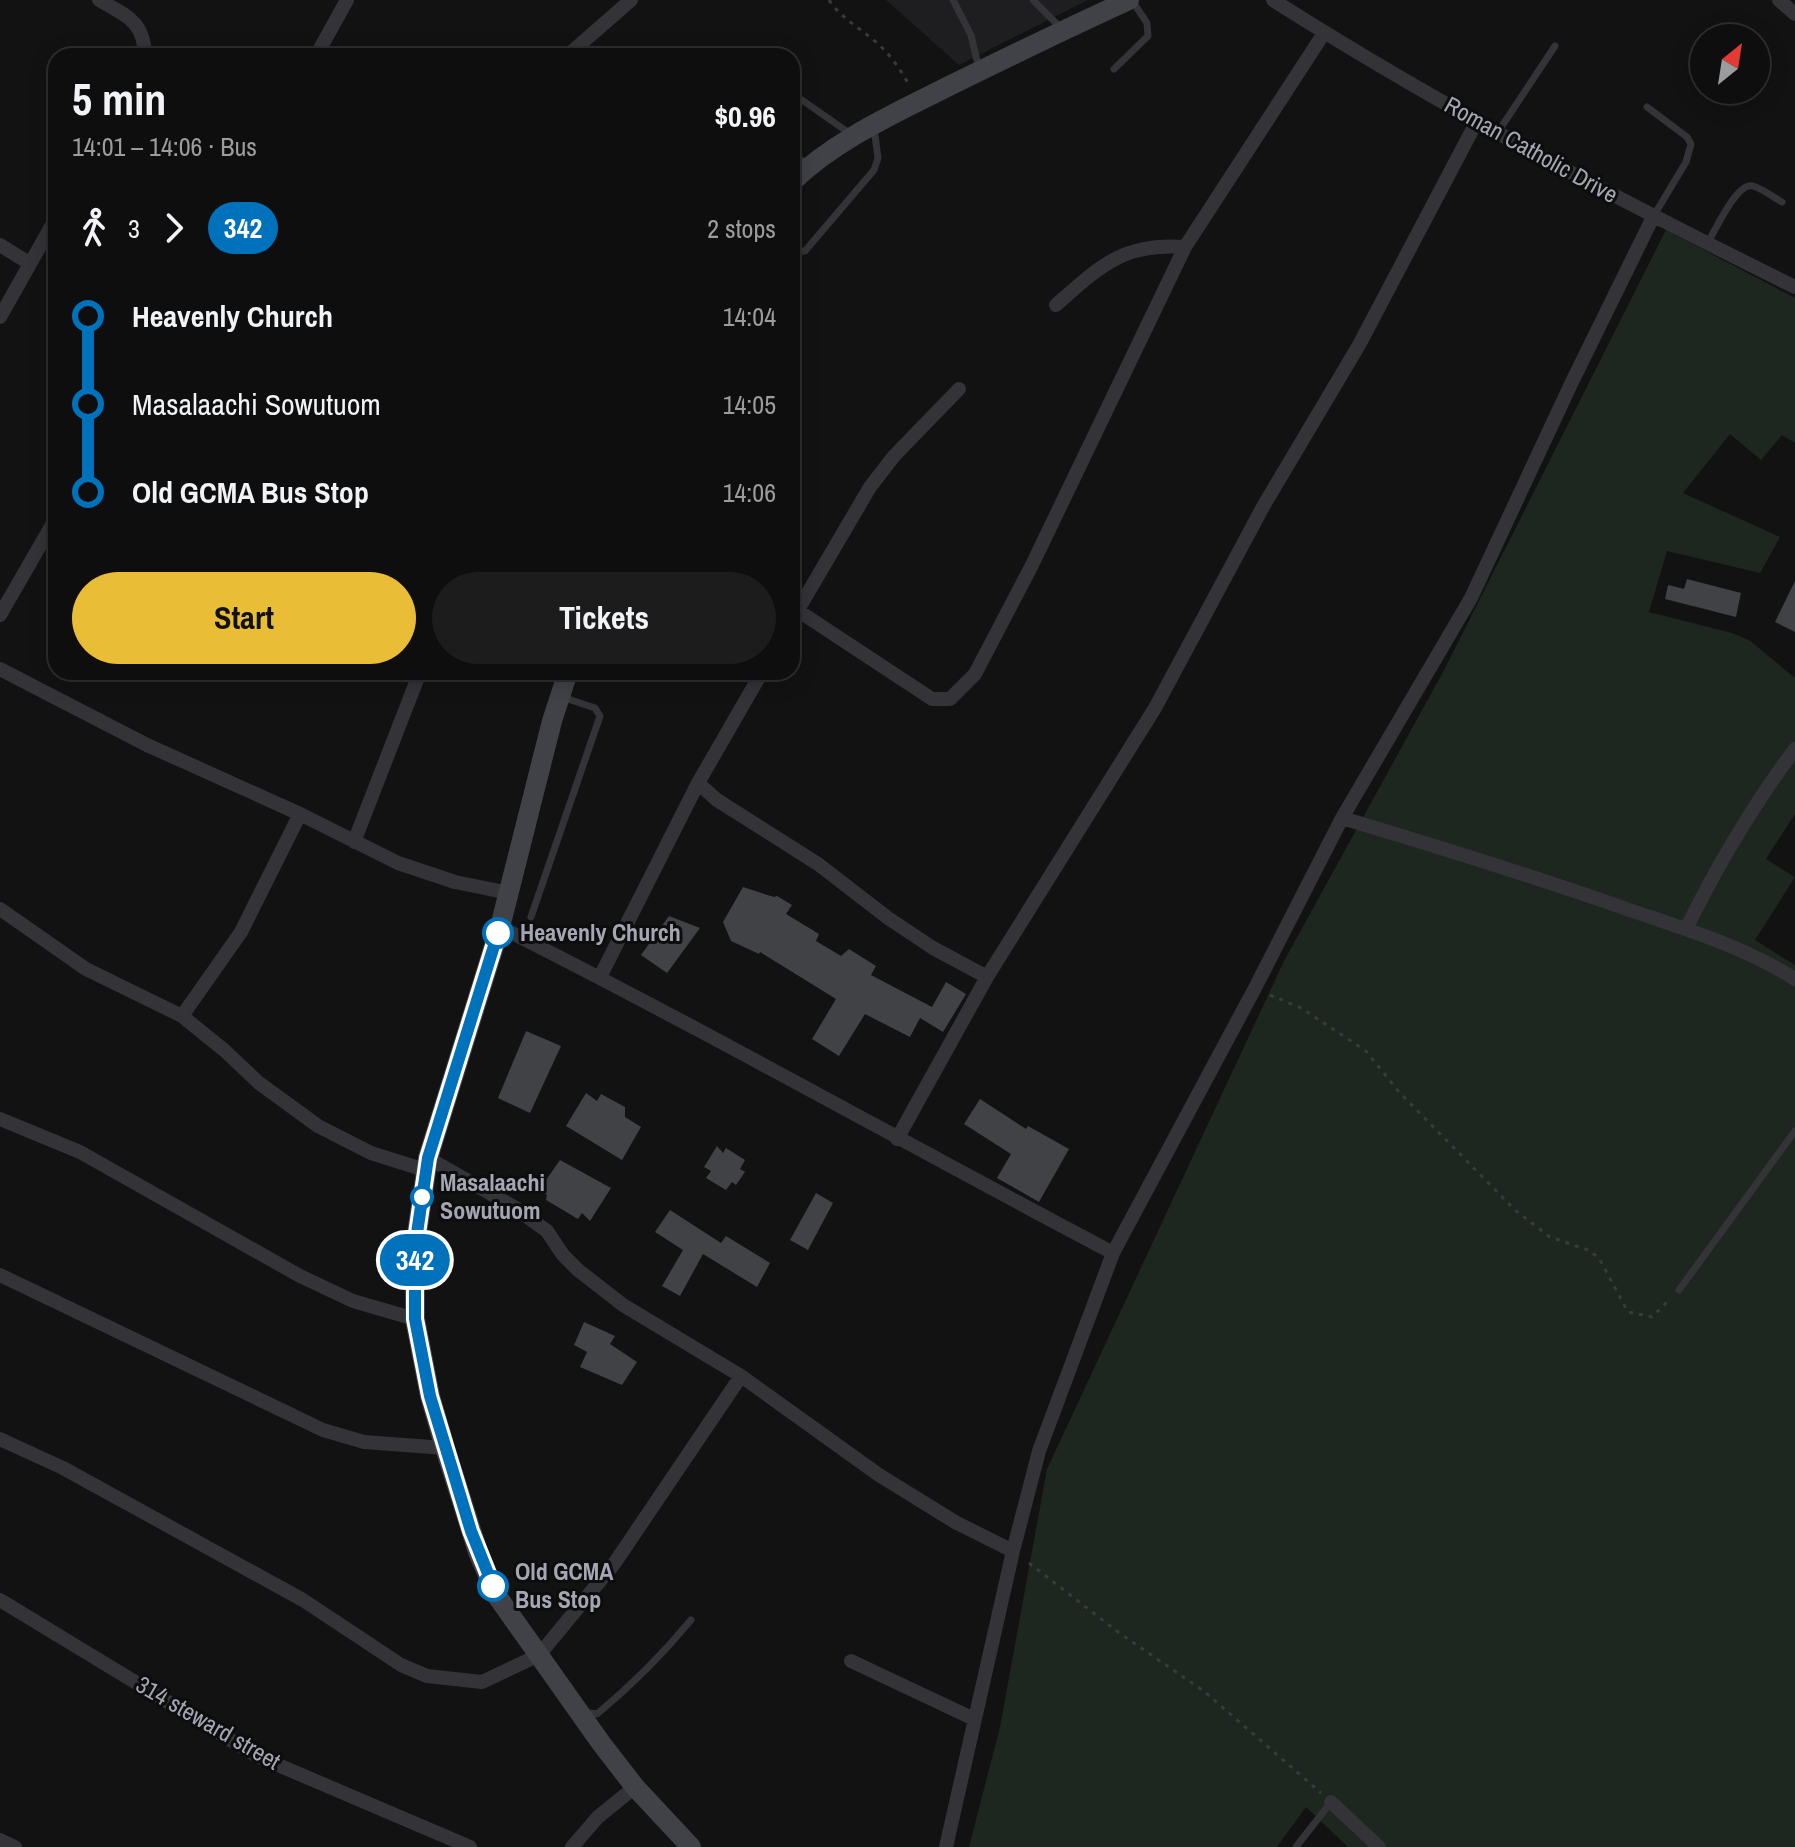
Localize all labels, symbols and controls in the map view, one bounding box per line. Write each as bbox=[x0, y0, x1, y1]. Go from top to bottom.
north arrow bbox=[1690, 24, 1770, 104]
map controls bbox=[1690, 24, 1770, 104]
text: 5 min bbox=[72, 69, 166, 129]
street label: Roman Catholic Drive bbox=[1439, 88, 1624, 210]
text: $0.96 bbox=[714, 96, 776, 136]
text: 14:01 – 14:06 · Bus bbox=[72, 129, 257, 164]
icon: walk bbox=[72, 206, 116, 250]
icon: forward bbox=[152, 206, 196, 250]
text: 342 bbox=[224, 209, 262, 247]
text: 3 bbox=[128, 211, 140, 246]
text: 2 stops bbox=[707, 211, 776, 246]
text: Heavenly Church bbox=[132, 296, 333, 336]
text: 14:04 bbox=[723, 299, 776, 334]
text: Masalaachi Sowutuom bbox=[132, 384, 381, 424]
text: 14:05 bbox=[723, 387, 776, 422]
text: Old GCMA Bus Stop bbox=[132, 472, 369, 512]
text: 14:06 bbox=[723, 475, 776, 510]
button: Start bbox=[72, 572, 416, 664]
button: Tickets bbox=[432, 572, 776, 664]
place label: Heavenly Church bbox=[520, 916, 681, 948]
marker: Heavenly Church bbox=[483, 918, 513, 948]
place label: Masalaachi Sowutuom bbox=[440, 1166, 545, 1226]
marker: Masalaachi Sowutuom bbox=[411, 1186, 433, 1208]
line badge: 342 bbox=[369, 1234, 461, 1286]
text: 342 bbox=[396, 1241, 434, 1279]
place label: Old GCMA Bus Stop bbox=[515, 1555, 614, 1615]
marker: Old GCMA Bus Stop bbox=[478, 1571, 508, 1601]
street label: 314 steward street bbox=[130, 1668, 287, 1777]

